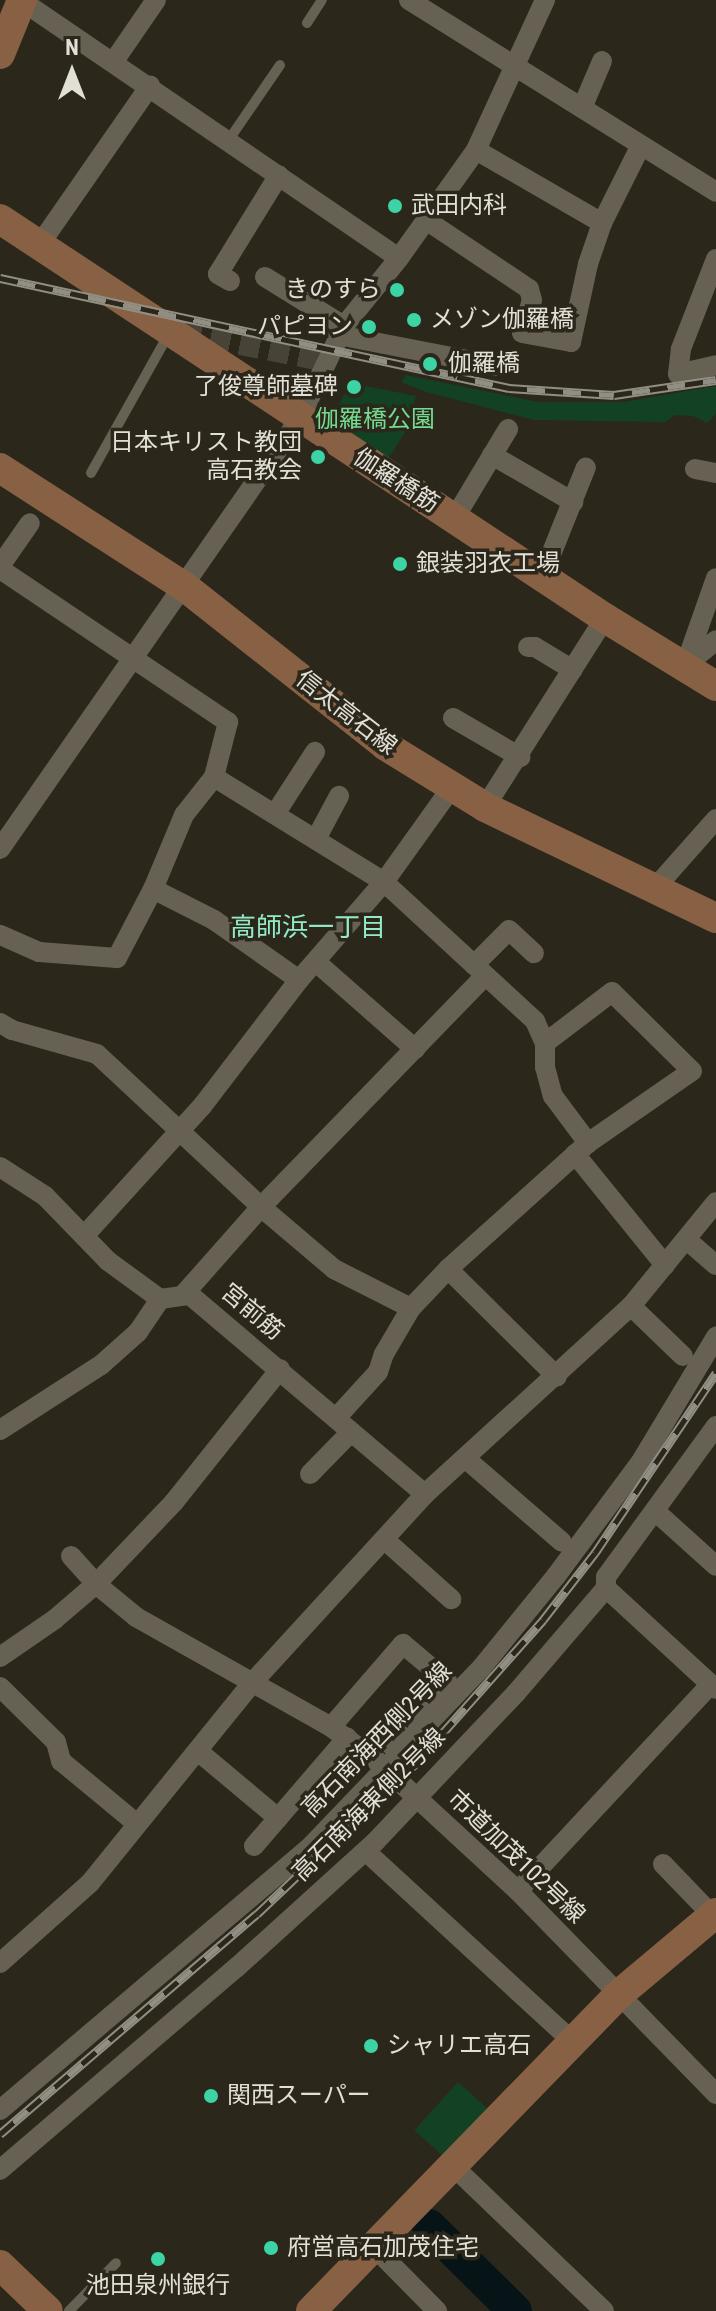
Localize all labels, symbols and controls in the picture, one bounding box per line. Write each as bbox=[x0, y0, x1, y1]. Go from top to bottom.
north arrow bbox=[32, 32, 112, 112]
text: N bbox=[65, 35, 79, 60]
place label: 武田内科 bbox=[411, 192, 507, 220]
marker: 武田内科 bbox=[386, 197, 404, 215]
place label: きのすら bbox=[285, 276, 381, 304]
marker: きのすら bbox=[388, 281, 406, 299]
place label: メゾン伽羅橋 bbox=[430, 306, 574, 334]
marker: メゾン伽羅橋 bbox=[405, 311, 423, 329]
place label: パピヨン bbox=[257, 313, 353, 341]
marker: パピヨン bbox=[360, 318, 378, 336]
place label: 伽羅橋 bbox=[448, 350, 520, 378]
marker: 伽羅橋 bbox=[419, 353, 441, 375]
place label: 了俊尊師墓碑 bbox=[194, 373, 338, 401]
marker: 了俊尊師墓碑 bbox=[345, 378, 363, 396]
park label: 伽羅橋公園 bbox=[315, 406, 435, 434]
place label: 日本キリスト教団 高石教会 bbox=[110, 429, 302, 485]
street label: 伽羅橋筋 bbox=[348, 443, 444, 519]
marker: 日本キリスト教団 高石教会 bbox=[309, 448, 327, 466]
place label: 銀装羽衣工場 bbox=[416, 550, 560, 578]
marker: 銀装羽衣工場 bbox=[391, 555, 409, 573]
street label: 信太高石線 bbox=[290, 665, 402, 761]
district label: 高師浜一丁目 bbox=[230, 912, 386, 944]
street label: 宮前筋 bbox=[215, 1278, 289, 1346]
street label: 高石南海西側2号線 bbox=[296, 1657, 458, 1823]
street label: 高石南海東側2号線 bbox=[287, 1723, 451, 1887]
street label: 市道加茂102号線 bbox=[441, 1784, 591, 1930]
place label: シャリエ高石 bbox=[387, 2032, 531, 2060]
marker: シャリエ高石 bbox=[362, 2037, 380, 2055]
place label: 関西スーパー bbox=[227, 2082, 371, 2110]
marker: 関西スーパー bbox=[202, 2087, 220, 2105]
place label: 府営高石加茂住宅 bbox=[287, 2234, 479, 2262]
marker: 府営高石加茂住宅 bbox=[262, 2239, 280, 2257]
marker: 池田泉州銀行 bbox=[149, 2250, 167, 2268]
place label: 池田泉州銀行 bbox=[86, 2272, 230, 2300]

